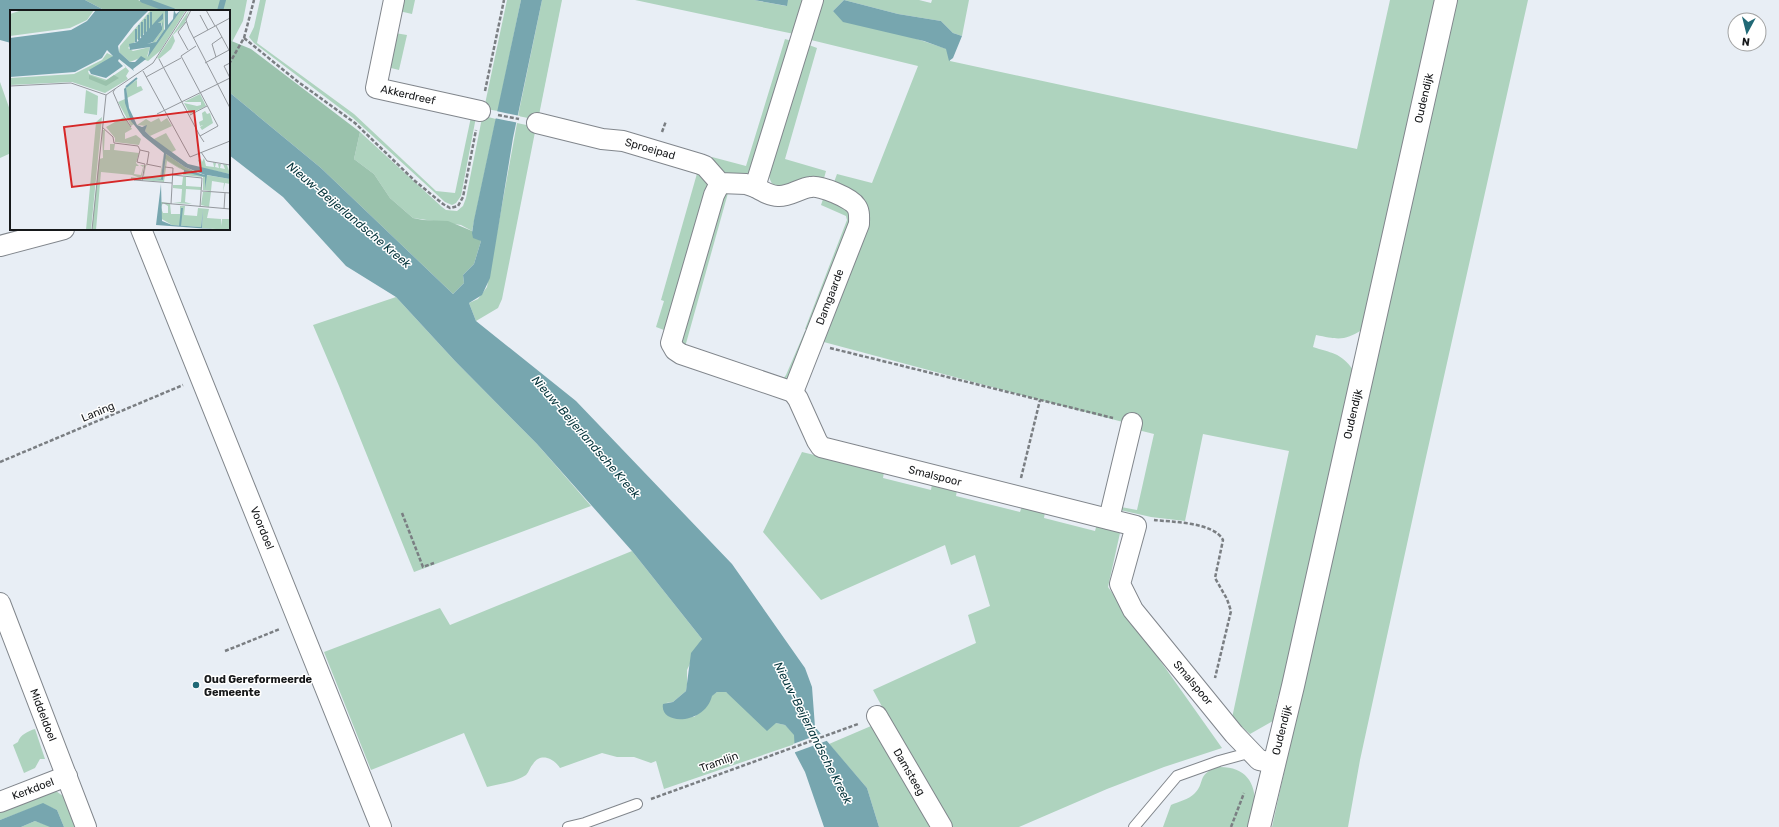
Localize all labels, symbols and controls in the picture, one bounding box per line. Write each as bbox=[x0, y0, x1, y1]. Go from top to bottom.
inset map bbox=[10, 10, 230, 230]
north arrow bbox=[1727, 12, 1767, 52]
text: N bbox=[1741, 34, 1751, 48]
street label: Oudendijk bbox=[1412, 71, 1436, 124]
street label: Akkerdreef bbox=[379, 82, 437, 108]
street label: Sproeipad bbox=[623, 136, 677, 162]
water label: Nieuw-Beijerlandsche Kreek bbox=[284, 159, 414, 272]
street label: Damgaarde bbox=[813, 267, 847, 327]
water label: Nieuw-Beijerlandsche Kreek bbox=[529, 373, 644, 502]
street label: Oudendijk bbox=[1341, 387, 1365, 440]
street label: Laning bbox=[79, 399, 117, 425]
street label: Smalspoor bbox=[907, 463, 964, 489]
street label: Voordoel bbox=[248, 505, 276, 551]
street label: Smalspoor bbox=[1171, 658, 1216, 709]
water label: Nieuw-Beijerlandsche Kreek bbox=[771, 660, 855, 807]
place label: Oud Gereformeerde Gemeente bbox=[204, 673, 313, 699]
marker: Oud Gereformeerde Gemeente bbox=[191, 680, 201, 690]
street label: Middeldoel bbox=[27, 687, 59, 743]
street label: Oudendijk bbox=[1270, 703, 1295, 756]
street label: Damsteeg bbox=[890, 746, 928, 798]
street label: Tramlijn bbox=[698, 749, 740, 775]
street label: Kerkdoel bbox=[10, 775, 56, 803]

